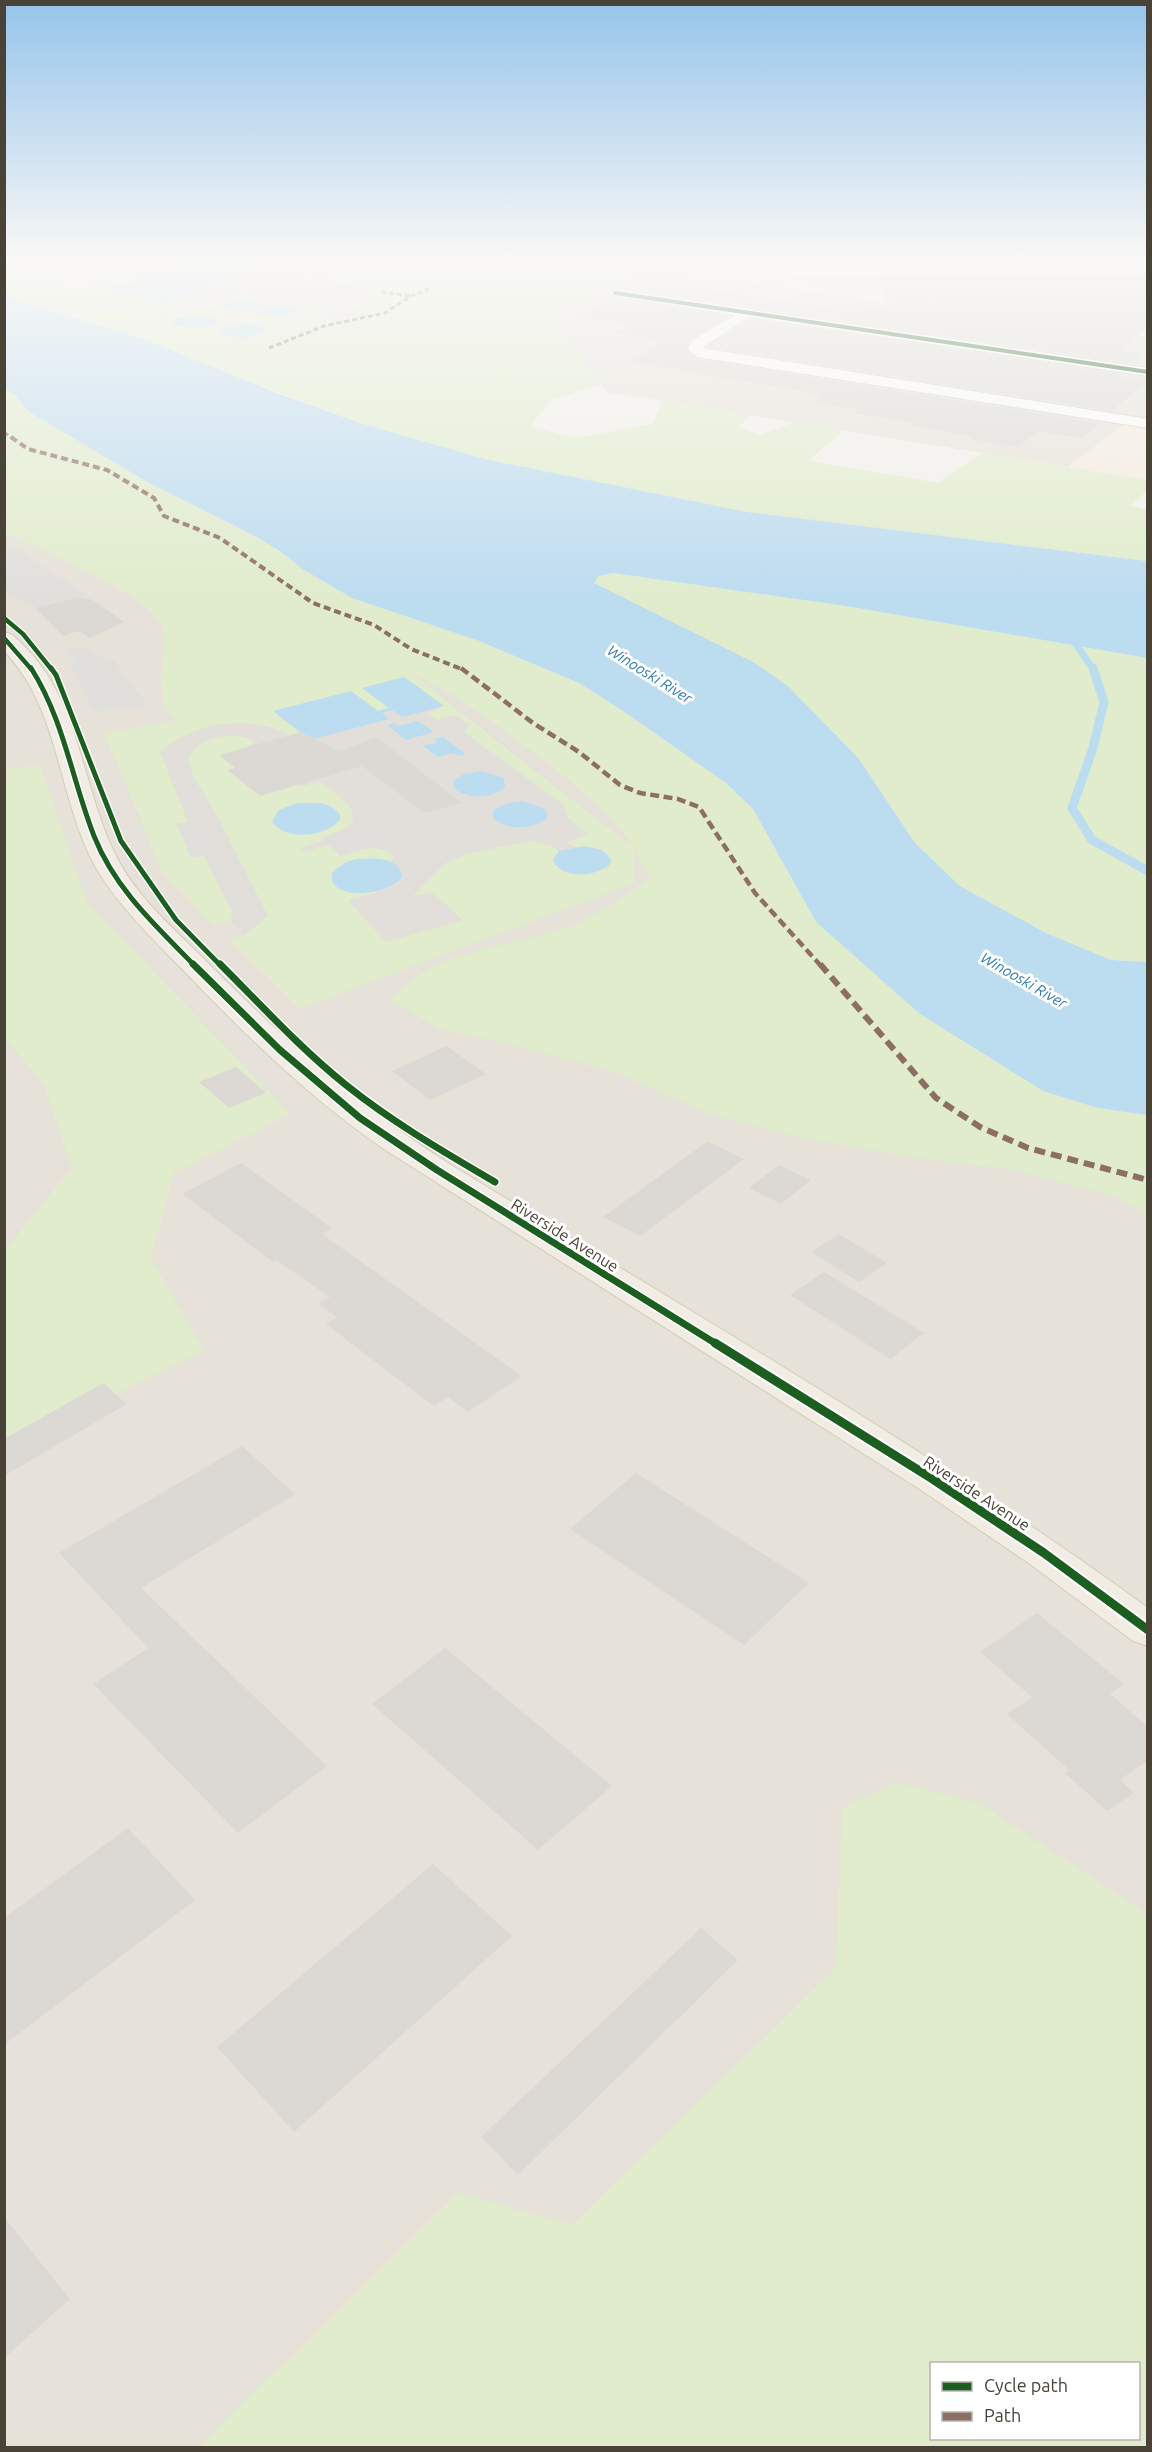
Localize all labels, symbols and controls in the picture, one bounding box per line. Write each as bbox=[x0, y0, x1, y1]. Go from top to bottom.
water label: Winooski River bbox=[605, 641, 696, 707]
water label: Winooski River bbox=[978, 949, 1071, 1012]
street label: Riverside Avenue bbox=[508, 1195, 622, 1275]
street label: Riverside Avenue bbox=[920, 1452, 1034, 1534]
legend bbox=[930, 2362, 1140, 2440]
text: Cycle path bbox=[984, 2375, 1068, 2395]
text: Path bbox=[984, 2405, 1021, 2425]

